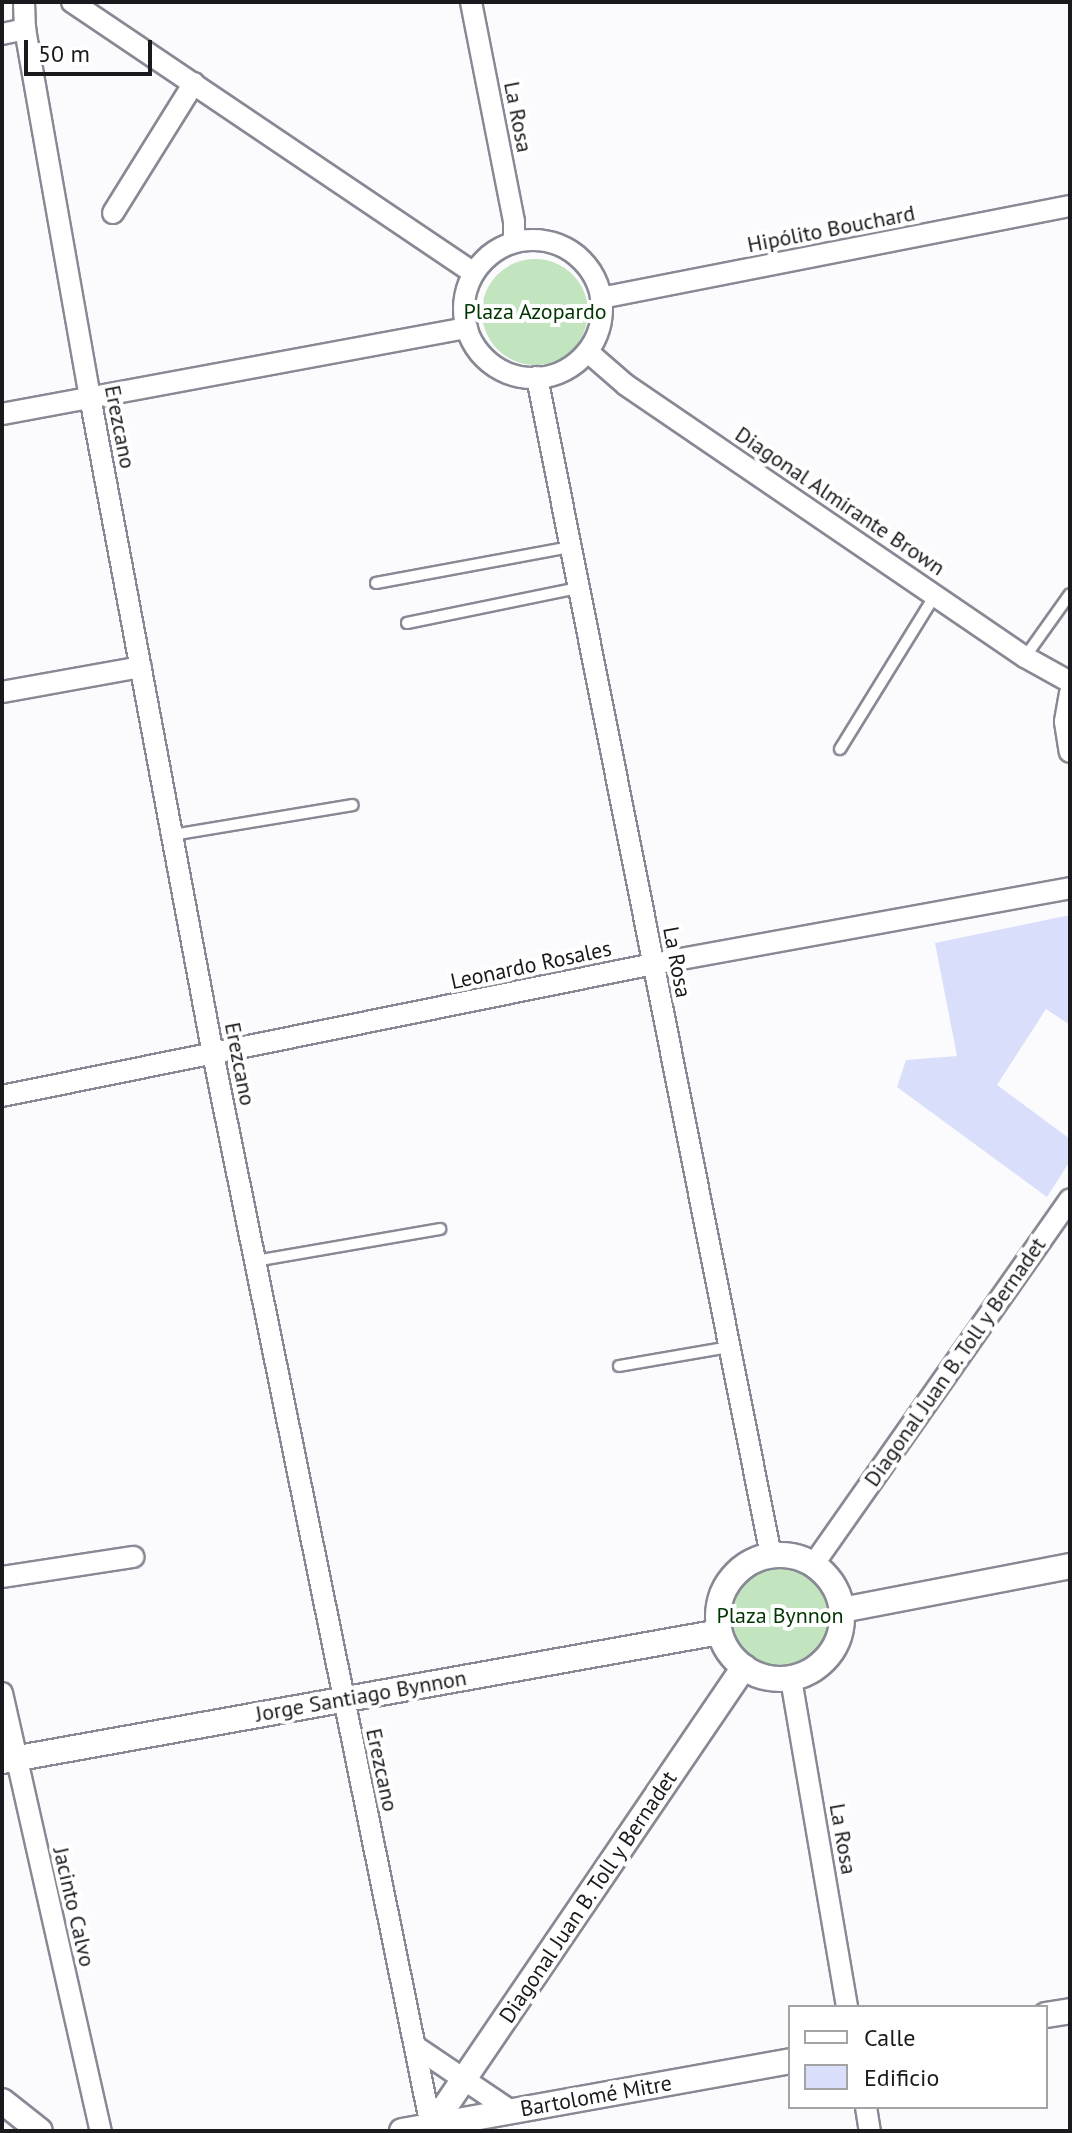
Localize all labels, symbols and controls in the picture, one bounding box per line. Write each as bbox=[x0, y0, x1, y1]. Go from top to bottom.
scale bar bbox=[28, 24, 156, 74]
text: 50 m bbox=[38, 38, 90, 69]
street label: La Rosa bbox=[498, 79, 538, 155]
street label: Hipólito Bouchard bbox=[745, 200, 917, 258]
park label: Plaza Azopardo bbox=[463, 299, 607, 325]
street label: Erezcano bbox=[99, 383, 141, 471]
street label: Diagonal Almirante Brown bbox=[730, 421, 950, 581]
street label: La Rosa bbox=[657, 924, 697, 1000]
street label: Leonardo Rosales bbox=[448, 935, 614, 995]
street label: Erezcano bbox=[219, 1020, 261, 1108]
street label: Diagonal Juan B. Toll y Bernadet bbox=[858, 1231, 1052, 1493]
park label: Plaza Bynnon bbox=[716, 1603, 844, 1629]
street label: Jorge Santiago Bynnon bbox=[253, 1664, 469, 1728]
street label: Erezcano bbox=[360, 1726, 404, 1814]
street label: Diagonal Juan B. Toll y Bernadet bbox=[493, 1765, 683, 2029]
street label: La Rosa bbox=[824, 1801, 862, 1877]
street label: Jacinto Calvo bbox=[47, 1845, 101, 1969]
legend bbox=[788, 2005, 1048, 2109]
text: Calle bbox=[864, 2022, 915, 2053]
text: Edificio bbox=[864, 2062, 939, 2093]
street label: Bartolomé Mitre bbox=[518, 2070, 674, 2122]

